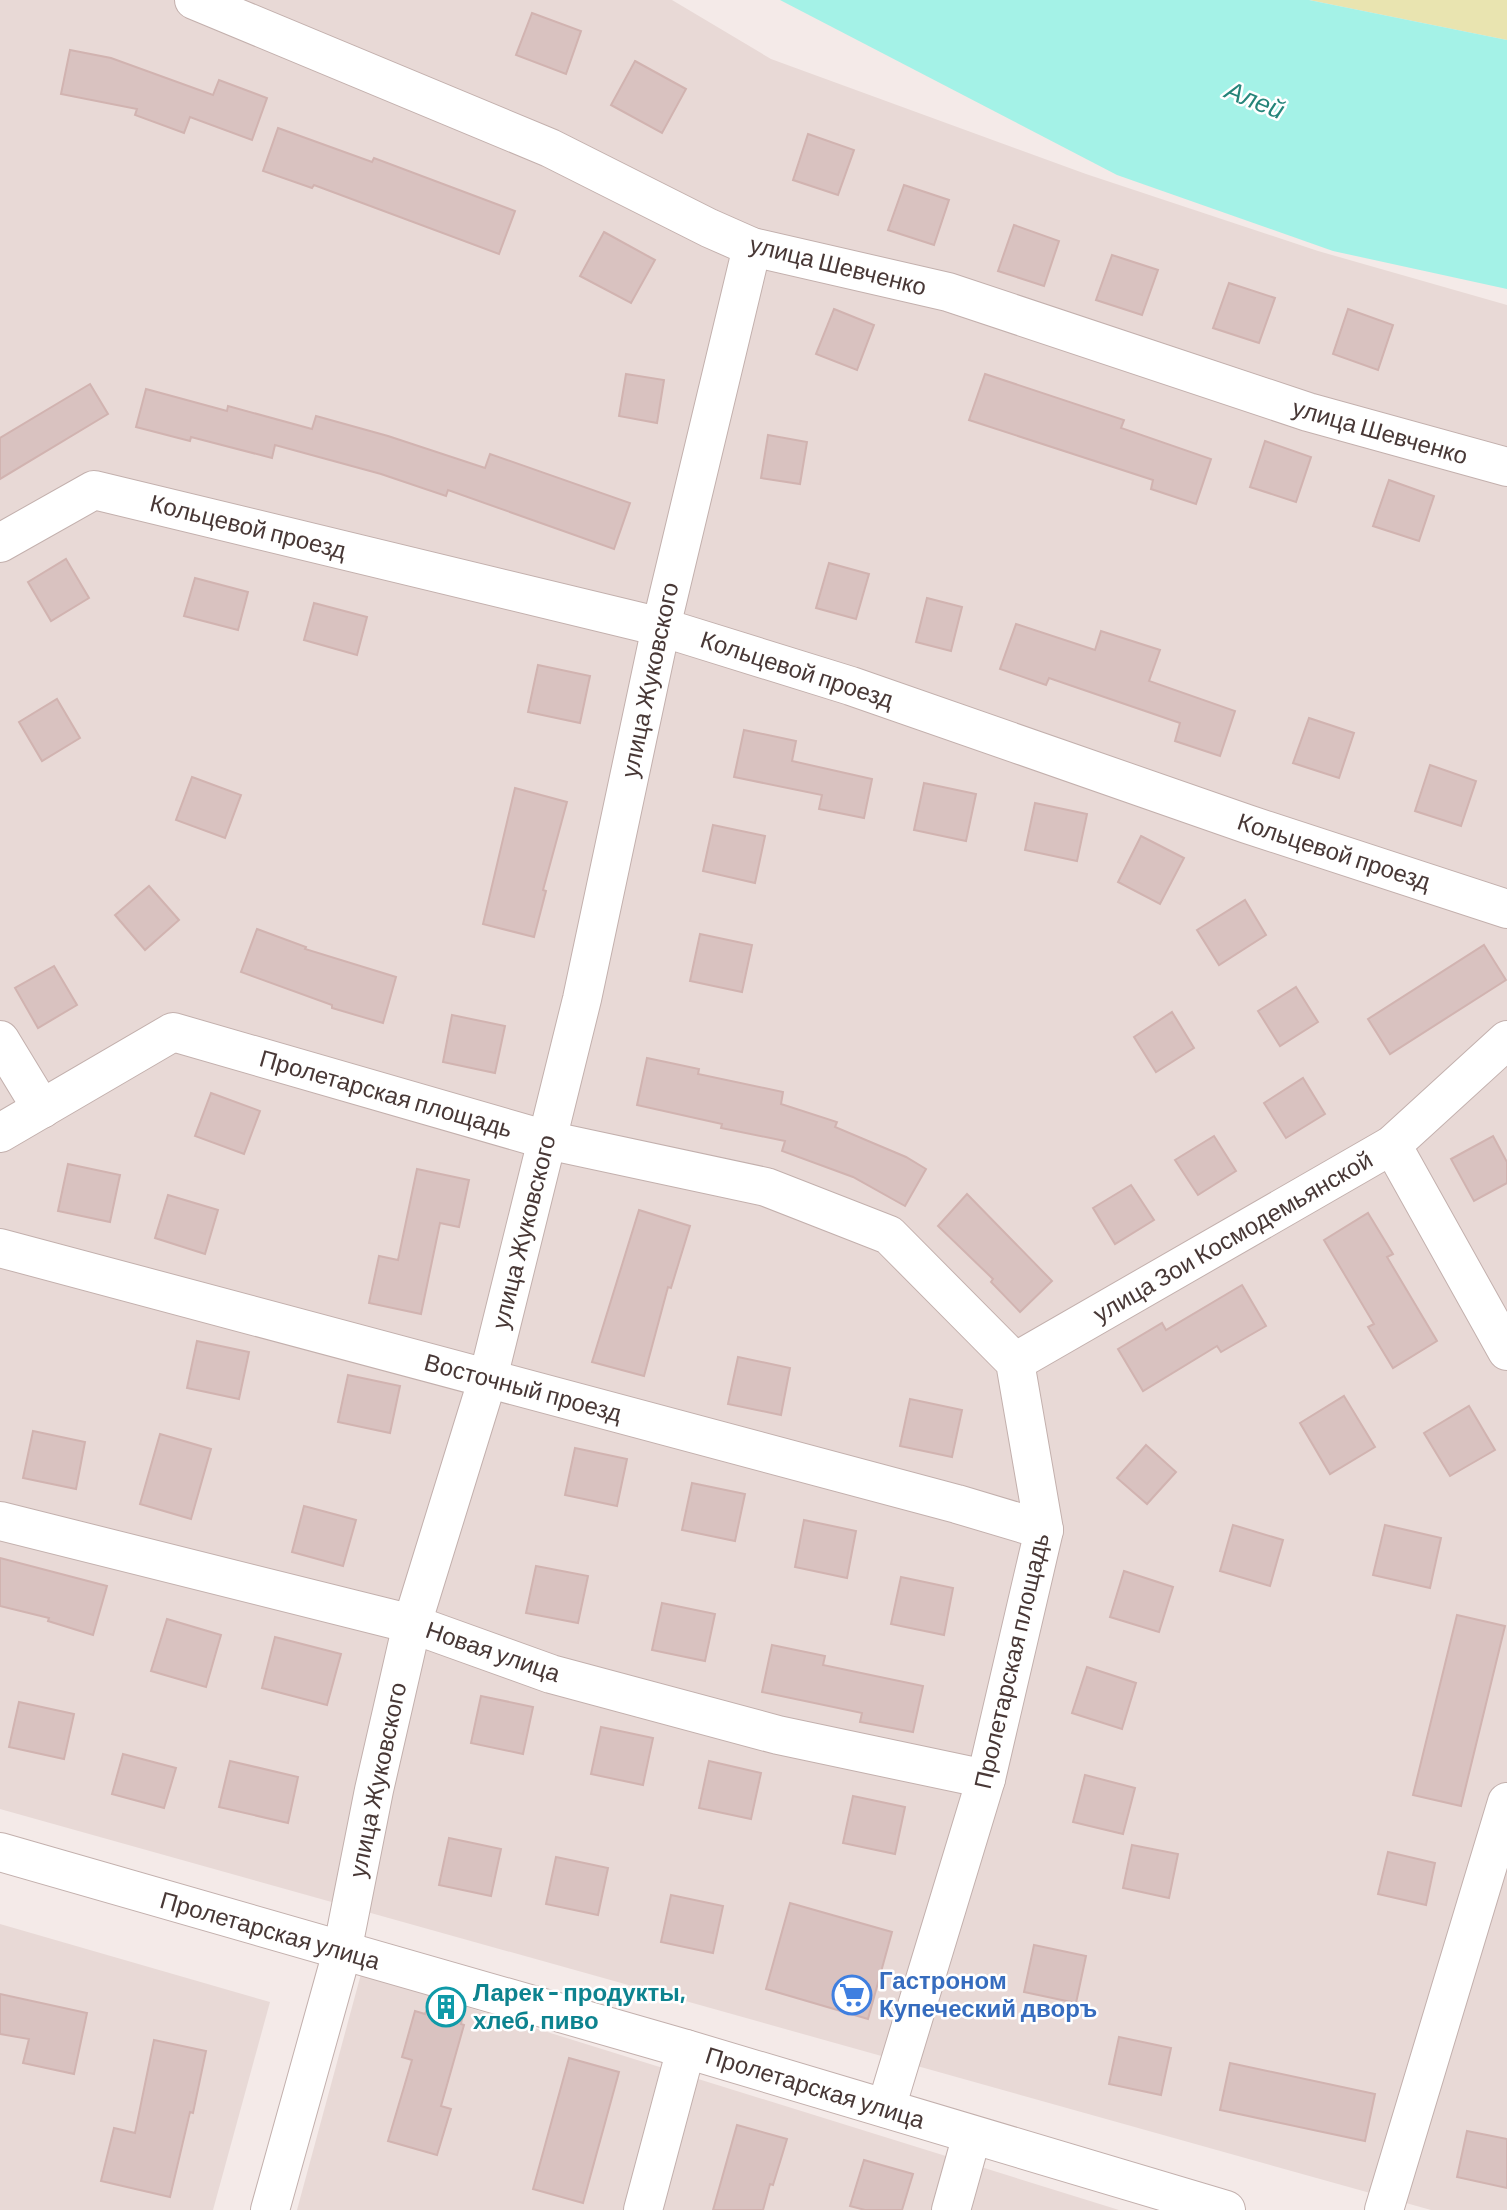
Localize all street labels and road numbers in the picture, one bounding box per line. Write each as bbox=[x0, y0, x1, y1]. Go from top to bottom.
street label: улица Шевченко bbox=[747, 229, 930, 301]
street label: улица Шевченко bbox=[1289, 392, 1471, 469]
street label: Кольцевой проезд bbox=[147, 487, 349, 564]
street label: улица Жуковского bbox=[614, 579, 683, 780]
street label: Кольцевой проезд bbox=[697, 624, 898, 713]
street label: Кольцевой проезд bbox=[1234, 806, 1435, 895]
street label: Пролетарская площадь bbox=[257, 1043, 516, 1143]
street label: улица Жуковского bbox=[484, 1132, 561, 1332]
street label: улица Зои Космодемьянской bbox=[1087, 1144, 1377, 1328]
street label: Восточный проезд bbox=[422, 1346, 625, 1427]
street label: Пролетарская площадь bbox=[967, 1530, 1054, 1791]
street label: Новая улица bbox=[422, 1614, 565, 1687]
street label: улица Жуковского bbox=[342, 1679, 411, 1880]
street label: Пролетарская улица bbox=[157, 1884, 384, 1975]
street label: Пролетарская улица bbox=[702, 2039, 929, 2134]

